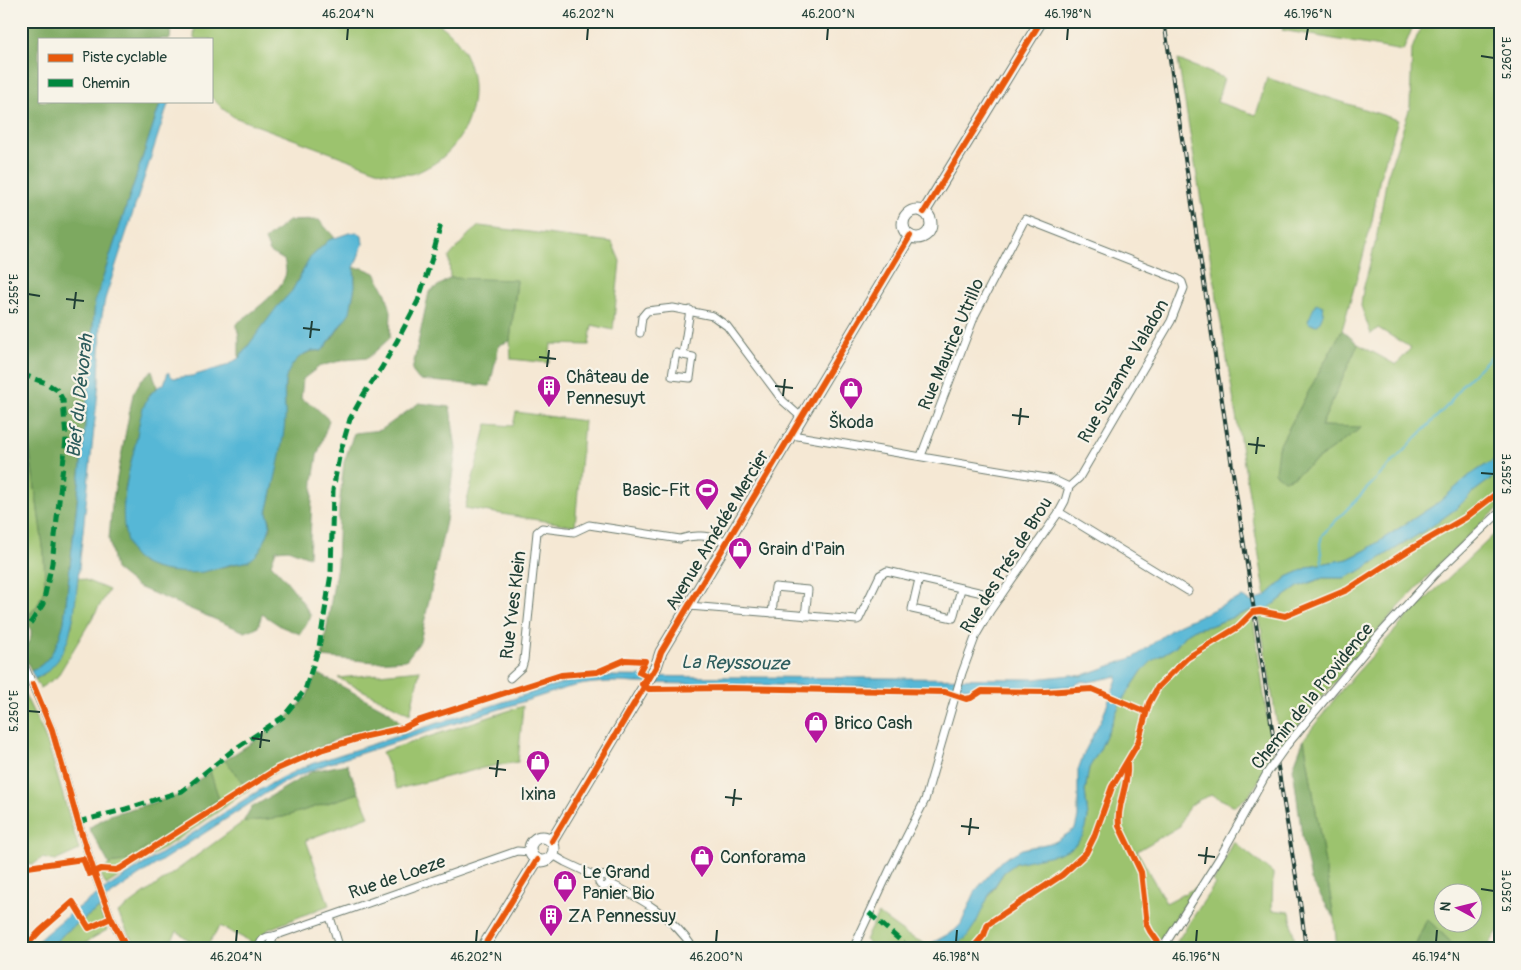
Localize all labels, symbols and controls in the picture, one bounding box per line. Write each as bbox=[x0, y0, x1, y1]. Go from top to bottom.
text: 46.204°N bbox=[322, 7, 374, 22]
text: 46.202°N bbox=[562, 7, 614, 22]
text: 46.200°N bbox=[801, 7, 855, 22]
text: 46.198°N bbox=[1045, 7, 1091, 22]
text: 46.196°N bbox=[1284, 7, 1332, 22]
text: 5.260°E bbox=[1500, 37, 1515, 79]
legend bbox=[38, 38, 212, 102]
text: Piste cyclable bbox=[82, 48, 167, 67]
text: Chemin bbox=[82, 74, 130, 93]
text: 5.255°E bbox=[7, 274, 22, 314]
street label: Rue Maurice Utrillo bbox=[913, 275, 990, 414]
street label: Rue Suzanne Valadon bbox=[1073, 295, 1174, 447]
water label: Bief du Dévorah bbox=[62, 332, 99, 459]
place label: Château de Pennesuyt bbox=[566, 366, 649, 410]
building icon: Château de Pennesuyt bbox=[536, 374, 562, 408]
shop icon: Škoda bbox=[838, 376, 864, 410]
place label: Škoda bbox=[828, 410, 874, 434]
street label: Avenue Amédée Mercier bbox=[660, 445, 775, 615]
text: 5.255°E bbox=[1500, 454, 1515, 494]
sports icon: Basic-Fit bbox=[694, 477, 720, 511]
place label: Basic-Fit bbox=[622, 479, 691, 502]
street label: Rue des Prés de Brou bbox=[955, 493, 1058, 638]
shop icon: Grain d'Pain bbox=[727, 536, 753, 570]
place label: Grain d'Pain bbox=[758, 538, 845, 561]
street label: Rue Yves Klein bbox=[495, 550, 532, 660]
street label: Chemin de la Providence bbox=[1246, 618, 1379, 774]
water label: La Reyssouze bbox=[681, 650, 791, 676]
text: 5.250°E bbox=[7, 690, 22, 732]
shop icon: Brico Cash bbox=[803, 710, 829, 744]
place label: Brico Cash bbox=[834, 712, 913, 735]
shop icon: Ixina bbox=[525, 749, 551, 783]
place label: Ixina bbox=[520, 783, 556, 806]
shop icon: Conforama bbox=[689, 844, 715, 878]
place label: Conforama bbox=[720, 846, 806, 869]
street label: Rue de Loeze bbox=[346, 850, 449, 905]
place label: Le Grand Panier Bio bbox=[582, 861, 655, 905]
shop icon: Le Grand Panier Bio bbox=[552, 869, 578, 903]
text: 5.250°E bbox=[1500, 870, 1515, 912]
north arrow bbox=[1434, 882, 1484, 932]
text: N bbox=[1437, 901, 1455, 912]
building icon: ZA Pennessuy bbox=[538, 903, 564, 937]
place label: ZA Pennessuy bbox=[568, 905, 676, 928]
text: 46.204°N bbox=[210, 950, 262, 965]
text: 46.202°N bbox=[450, 950, 502, 965]
text: 46.200°N bbox=[689, 950, 743, 965]
text: 46.198°N bbox=[933, 950, 979, 965]
text: 46.196°N bbox=[1172, 950, 1220, 965]
text: 46.194°N bbox=[1412, 950, 1460, 965]

